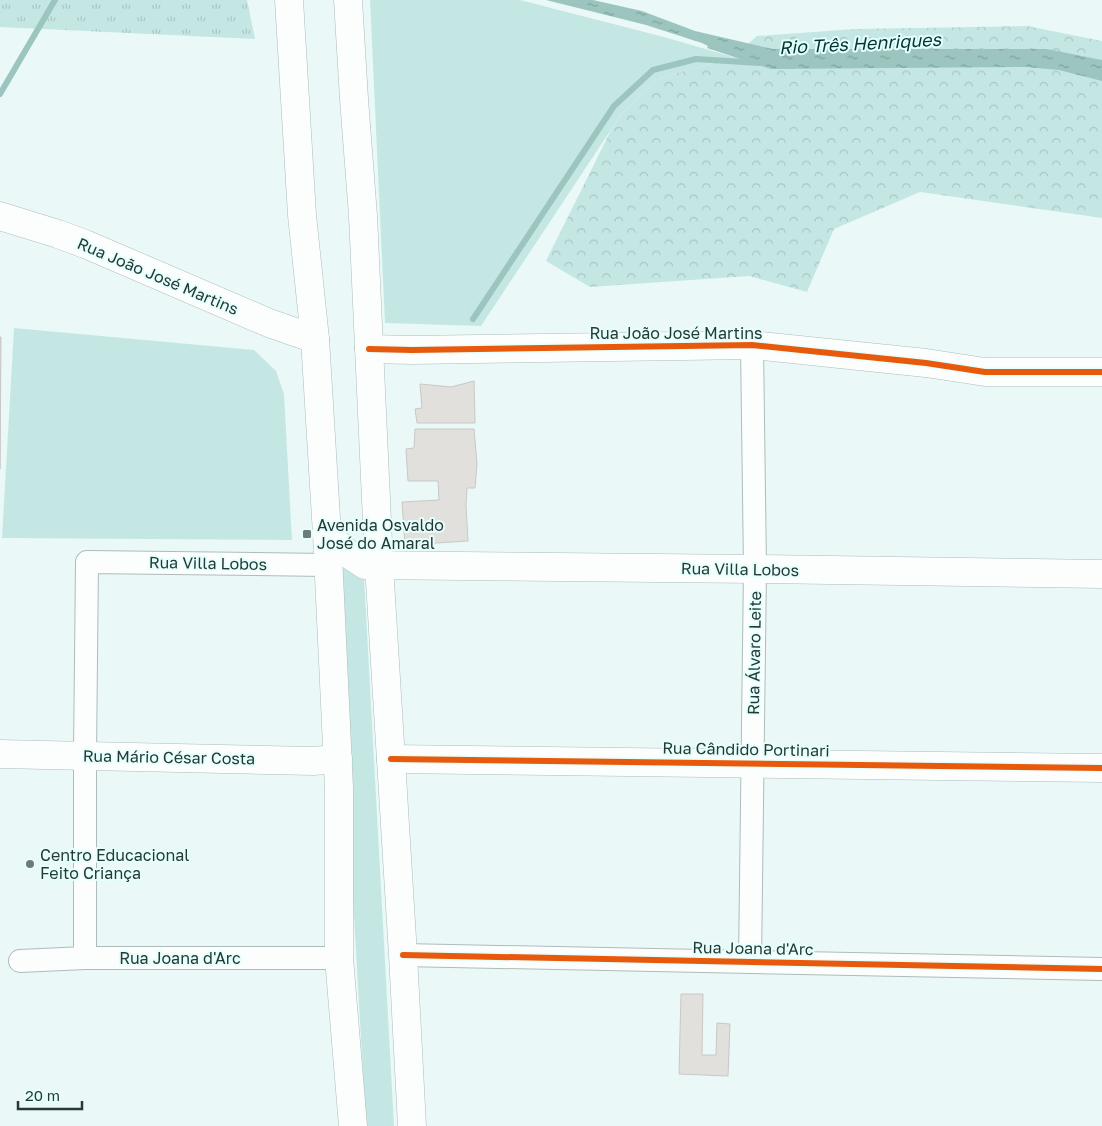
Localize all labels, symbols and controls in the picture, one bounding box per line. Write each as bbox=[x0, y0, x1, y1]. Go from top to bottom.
water label: Rio Três Henriques bbox=[778, 28, 943, 58]
street label: Rua João José Martins bbox=[74, 233, 242, 319]
street label: Rua João José Martins bbox=[589, 323, 763, 343]
place label: Avenida Osvaldo José do Amaral bbox=[317, 515, 444, 553]
marker: Avenida Osvaldo José do Amaral bbox=[301, 528, 313, 540]
street label: Rua Villa Lobos bbox=[149, 552, 267, 574]
street label: Rua Villa Lobos bbox=[681, 558, 799, 580]
street label: Rua Álvaro Leite bbox=[743, 591, 765, 715]
street label: Rua Cândido Portinari bbox=[662, 738, 830, 760]
street label: Rua Mário César Costa bbox=[83, 745, 255, 769]
place label: Centro Educacional Feito Criança bbox=[40, 845, 189, 883]
marker: Centro Educacional Feito Criança bbox=[24, 858, 36, 870]
street label: Rua Joana d'Arc bbox=[692, 937, 814, 959]
street label: Rua Joana d'Arc bbox=[119, 948, 241, 968]
scale bar bbox=[18, 1078, 81, 1110]
text: 20 m bbox=[25, 1086, 60, 1104]

